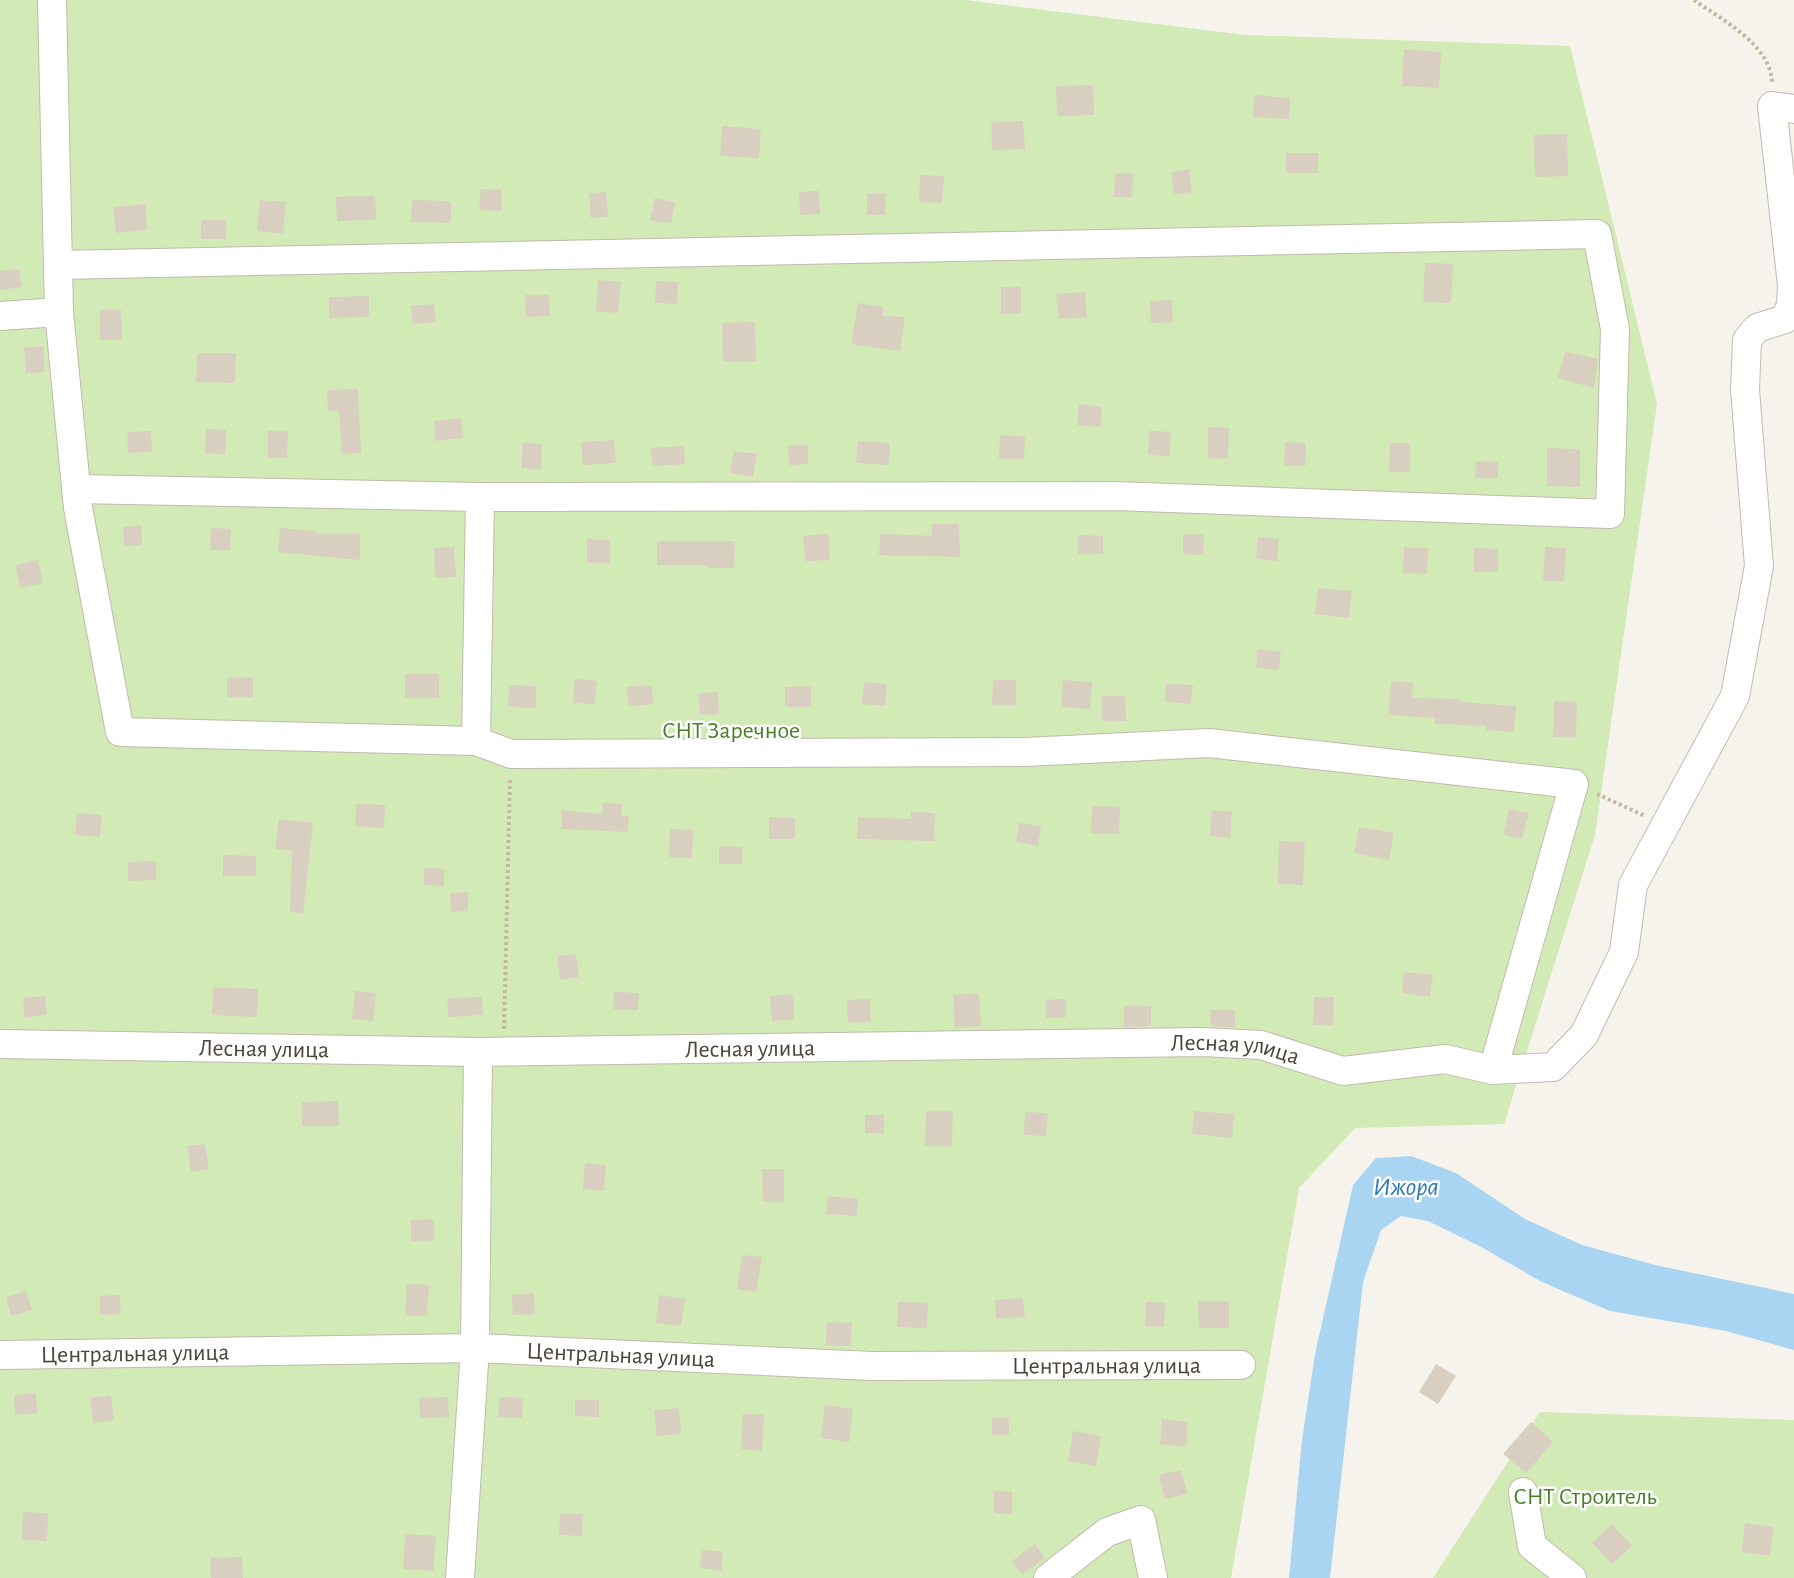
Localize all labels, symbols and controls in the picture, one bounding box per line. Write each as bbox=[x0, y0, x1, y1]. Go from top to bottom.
park label: СНТ Заречное bbox=[662, 719, 800, 743]
street label: Лесная улица bbox=[1171, 1031, 1302, 1069]
street label: Лесная улица bbox=[199, 1036, 329, 1063]
street label: Лесная улица bbox=[685, 1036, 815, 1062]
water label: Ижора bbox=[1373, 1174, 1439, 1200]
street label: Центральная улица bbox=[526, 1339, 716, 1372]
street label: Центральная улица bbox=[40, 1341, 230, 1367]
street label: Центральная улица bbox=[1012, 1354, 1201, 1379]
park label: СНТ Строитель bbox=[1513, 1485, 1657, 1509]

